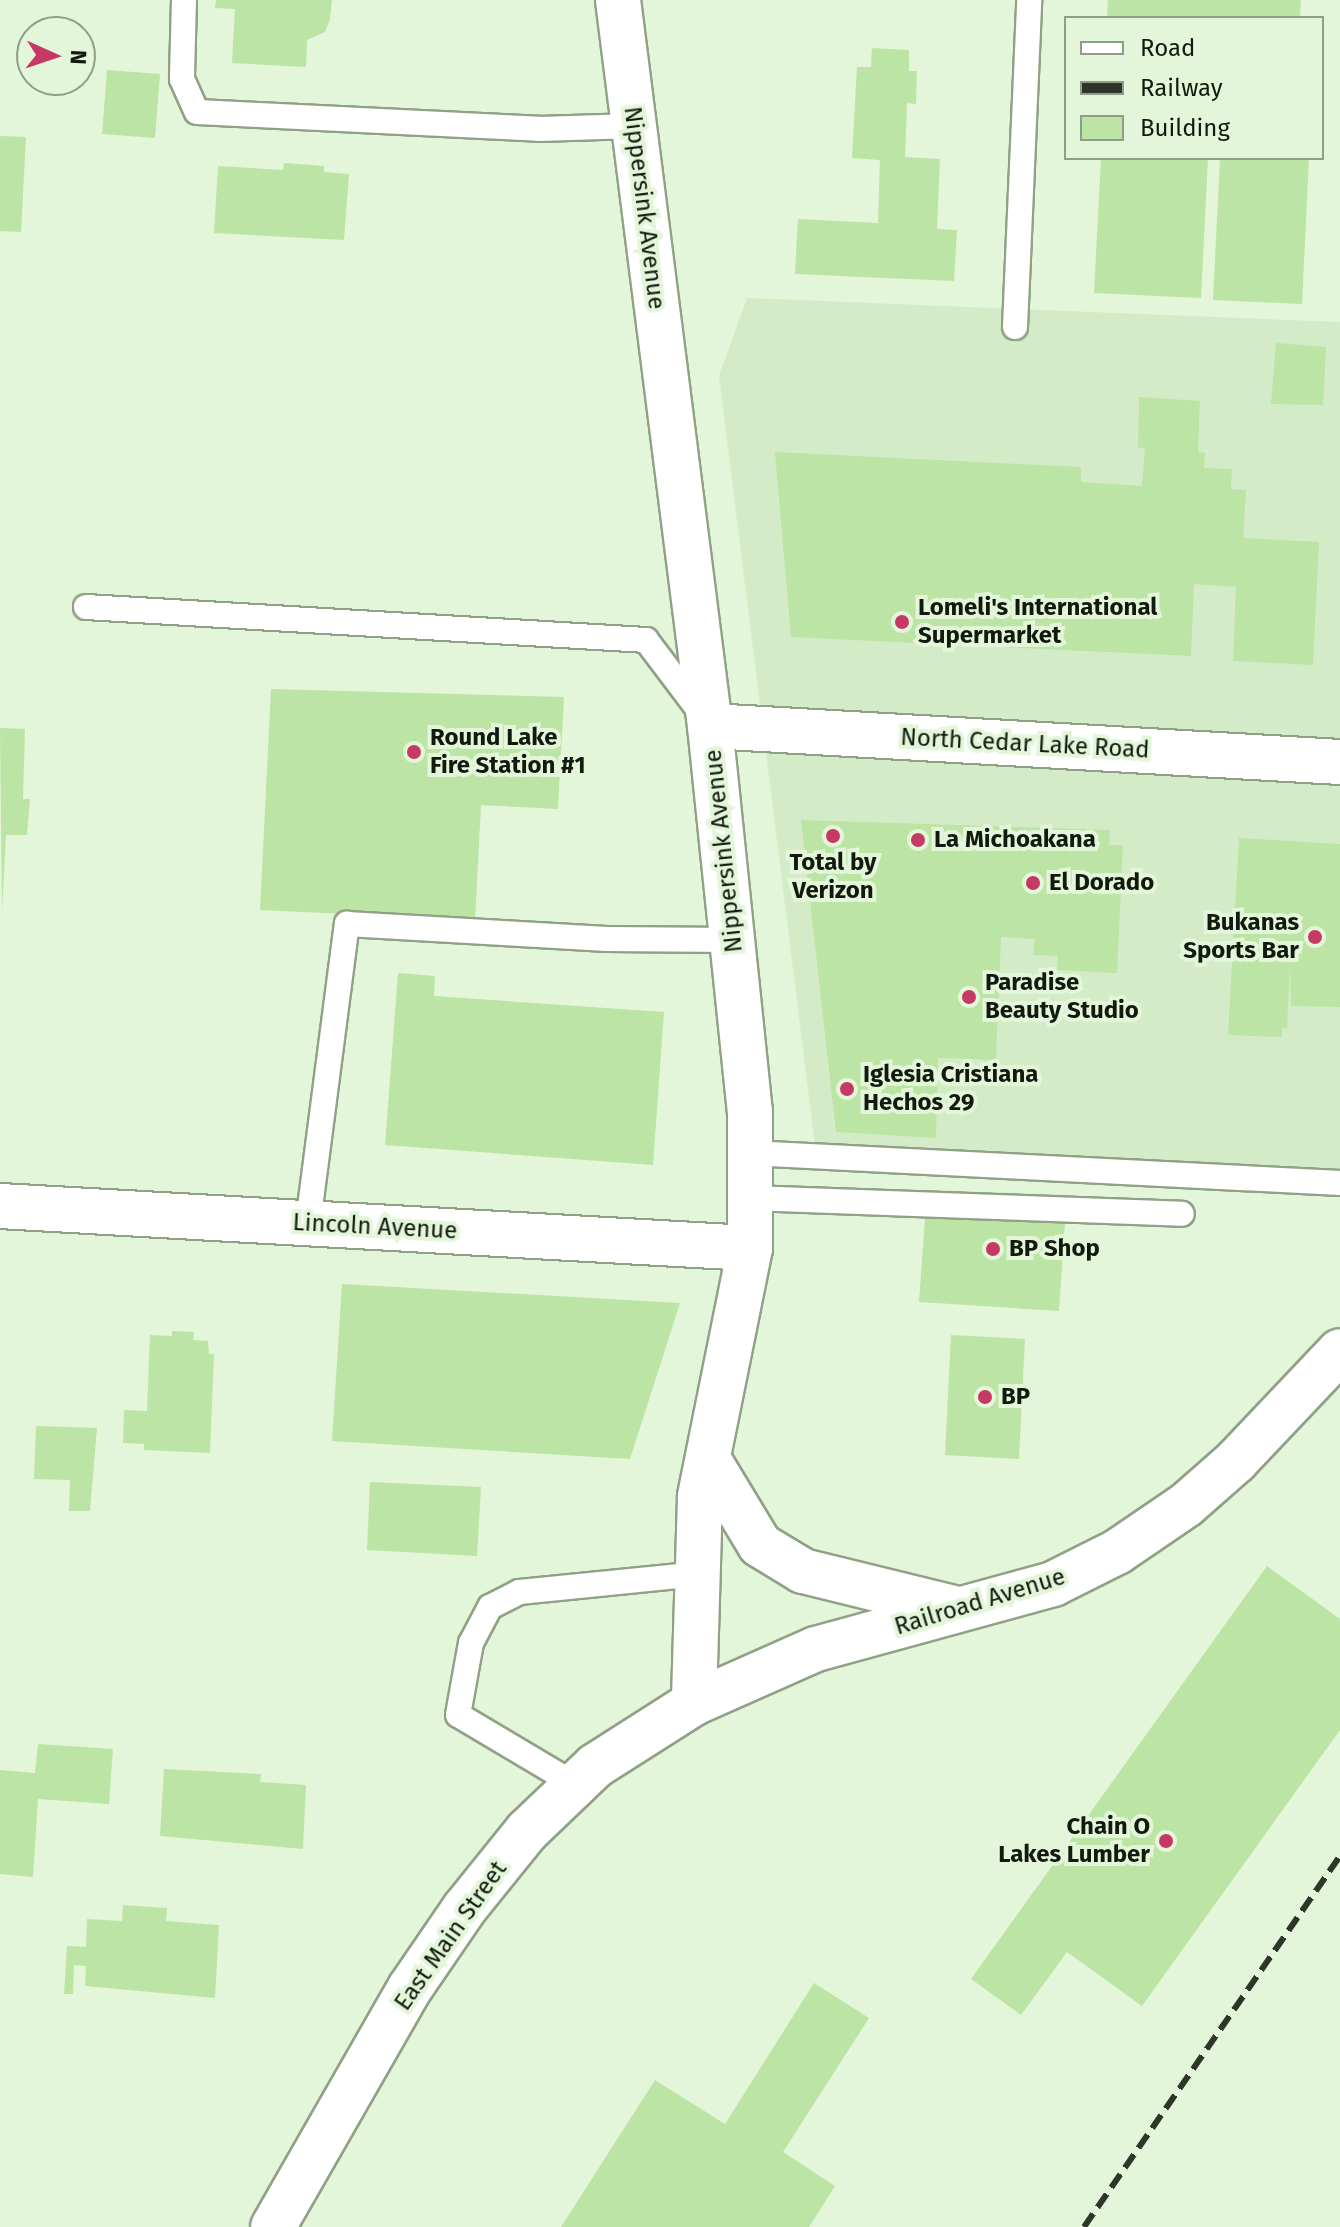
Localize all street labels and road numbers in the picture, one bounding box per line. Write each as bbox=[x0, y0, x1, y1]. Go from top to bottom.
street label: Nippersink Avenue bbox=[617, 105, 671, 311]
street label: North Cedar Lake Road bbox=[900, 723, 1150, 765]
street label: Nippersink Avenue bbox=[699, 748, 749, 954]
street label: Lincoln Avenue bbox=[292, 1208, 458, 1246]
street label: Railroad Avenue bbox=[891, 1562, 1069, 1642]
street label: East Main Street bbox=[389, 1856, 513, 2016]

